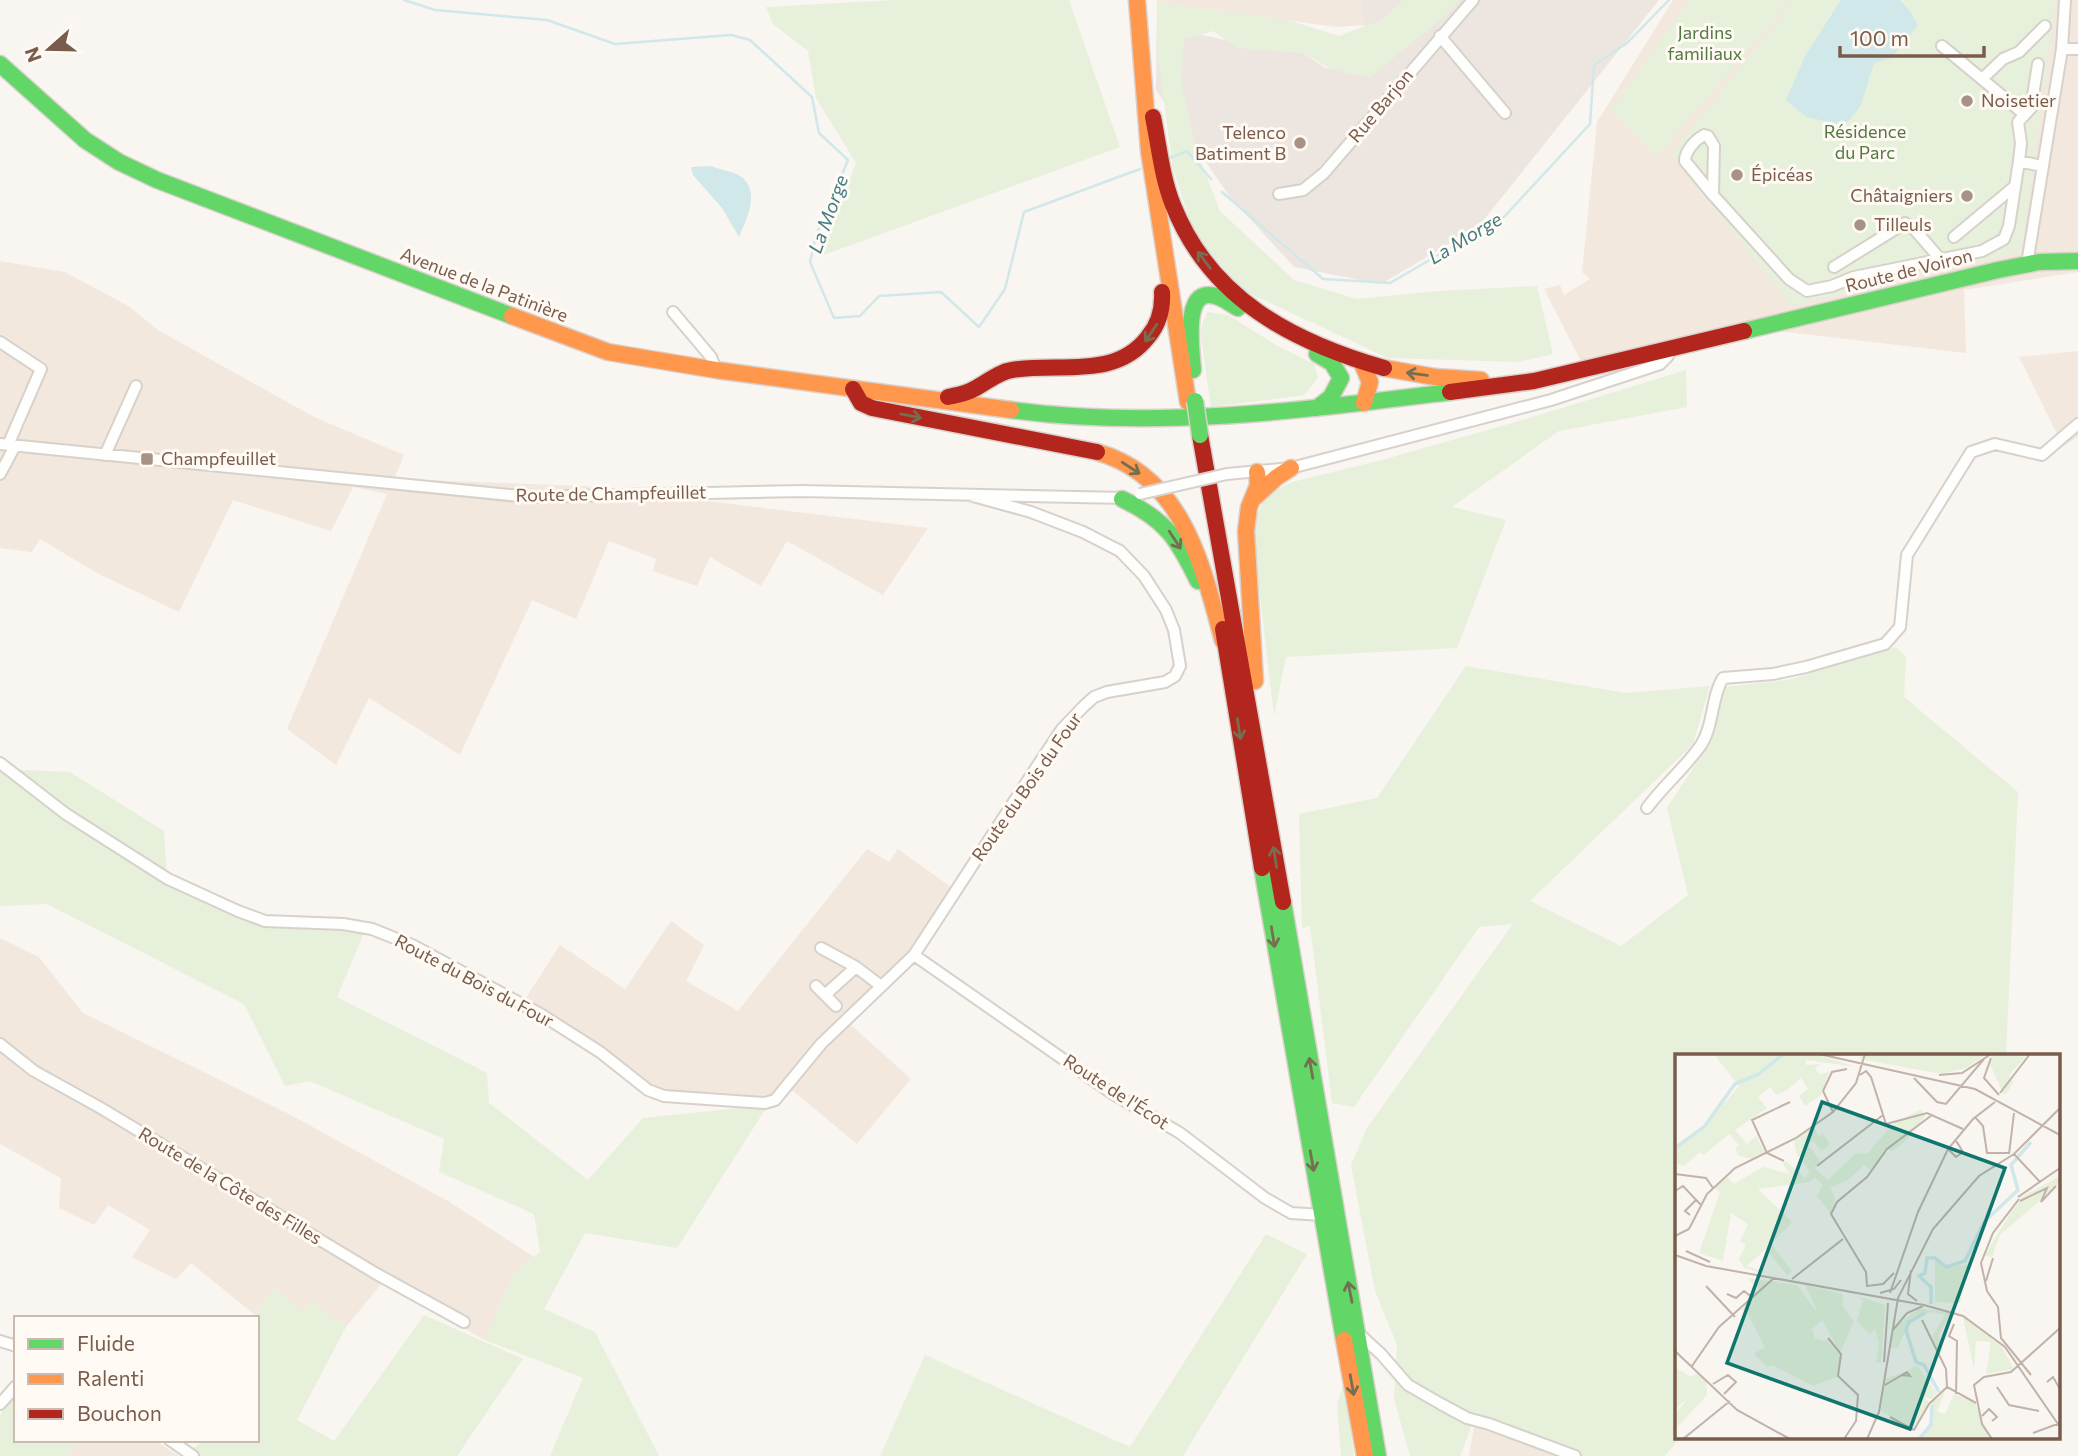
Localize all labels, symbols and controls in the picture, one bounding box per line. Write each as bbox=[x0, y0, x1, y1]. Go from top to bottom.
north arrow bbox=[14, 14, 84, 84]
scale bar bbox=[1840, 14, 1983, 58]
park label: Jardins familiaux bbox=[1668, 21, 1743, 64]
text: 100 m bbox=[1850, 25, 1909, 50]
text: N bbox=[19, 44, 46, 66]
street label: Rue Barjon bbox=[1343, 64, 1417, 146]
place label: Noisetier bbox=[1981, 89, 2056, 111]
marker: Noisetier bbox=[1959, 93, 1975, 109]
park label: Résidence du Parc bbox=[1824, 120, 1906, 163]
place label: Telenco Batiment B bbox=[1195, 121, 1286, 164]
marker: Telenco Batiment B bbox=[1292, 135, 1308, 151]
place label: Épicéas bbox=[1751, 163, 1813, 185]
marker: Épicéas bbox=[1729, 167, 1745, 183]
water label: La Morge bbox=[803, 172, 852, 256]
place label: Châtaigniers bbox=[1850, 184, 1953, 206]
marker: Châtaigniers bbox=[1959, 188, 1975, 204]
water label: La Morge bbox=[1424, 207, 1506, 268]
place label: Tilleuls bbox=[1874, 213, 1932, 235]
marker: Tilleuls bbox=[1852, 217, 1868, 233]
street label: Avenue de la Patinière bbox=[397, 242, 571, 326]
street label: Route de Voiron bbox=[1843, 244, 1975, 296]
one-way arrow bbox=[1197, 250, 1212, 269]
one-way arrow bbox=[1144, 323, 1159, 342]
one-way arrow bbox=[1406, 367, 1429, 380]
one-way arrow bbox=[899, 410, 922, 423]
place label: Champfeuillet bbox=[161, 447, 276, 469]
marker: Champfeuillet bbox=[139, 451, 155, 467]
one-way arrow bbox=[1121, 462, 1141, 476]
street label: Route de Champfeuillet bbox=[515, 480, 707, 506]
one-way arrow bbox=[1167, 530, 1182, 549]
street label: Route du Bois du Four bbox=[966, 708, 1086, 865]
one-way arrow bbox=[1233, 717, 1246, 740]
one-way arrow bbox=[1268, 846, 1281, 869]
one-way arrow bbox=[1267, 925, 1280, 948]
street label: Route du Bois du Four bbox=[391, 929, 558, 1031]
street label: Route de l'Écot bbox=[1060, 1049, 1174, 1134]
inset map bbox=[1675, 1054, 2060, 1438]
one-way arrow bbox=[1304, 1057, 1317, 1080]
street label: Route de la Côte des Filles bbox=[135, 1122, 326, 1249]
one-way arrow bbox=[1306, 1149, 1319, 1172]
one-way arrow bbox=[1343, 1281, 1356, 1304]
legend bbox=[14, 1316, 259, 1442]
text: Fluide bbox=[77, 1330, 135, 1355]
text: Ralenti bbox=[77, 1365, 144, 1390]
one-way arrow bbox=[1346, 1373, 1360, 1396]
text: Bouchon bbox=[77, 1400, 162, 1425]

